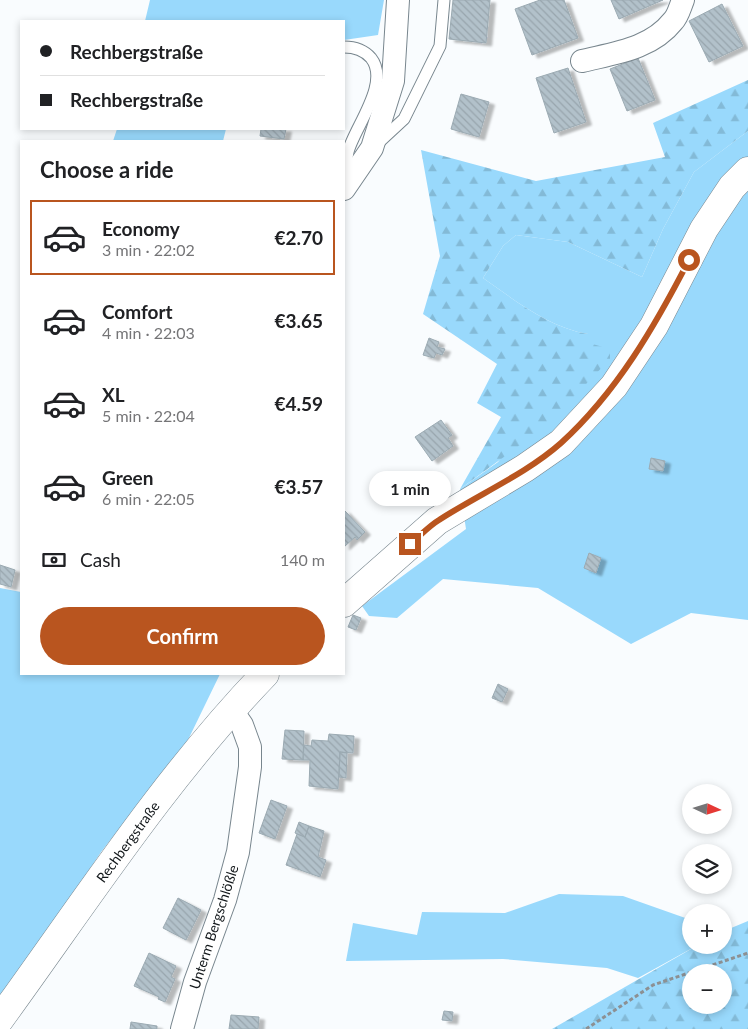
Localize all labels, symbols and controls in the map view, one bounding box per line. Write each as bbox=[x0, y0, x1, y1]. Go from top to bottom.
text: Rechbergstraße bbox=[70, 40, 203, 63]
text: Rechbergstraße bbox=[70, 88, 203, 111]
text: Choose a ride bbox=[40, 156, 174, 183]
icon: car bbox=[42, 215, 87, 260]
text: Economy bbox=[102, 217, 180, 240]
text: €2.70 bbox=[274, 226, 323, 249]
text: 3 min · 22:02 bbox=[102, 240, 195, 259]
route start bbox=[678, 249, 700, 271]
icon: car bbox=[42, 298, 87, 343]
text: Comfort bbox=[102, 300, 173, 323]
text: €3.65 bbox=[274, 309, 323, 332]
text: 4 min · 22:03 bbox=[102, 323, 195, 342]
icon: car bbox=[42, 381, 87, 426]
text: XL bbox=[102, 383, 125, 406]
text: €4.59 bbox=[274, 392, 323, 415]
text: 5 min · 22:04 bbox=[102, 406, 195, 425]
icon: car bbox=[42, 464, 87, 509]
text: Green bbox=[102, 466, 153, 489]
callout: 1 min bbox=[369, 472, 451, 506]
text: €3.57 bbox=[274, 475, 323, 498]
text: 1 min bbox=[390, 479, 430, 498]
text: 6 min · 22:05 bbox=[102, 489, 195, 508]
route end bbox=[399, 533, 421, 555]
icon: cash bbox=[40, 546, 68, 574]
text: Cash bbox=[80, 548, 121, 571]
text: 140 m bbox=[280, 550, 325, 569]
button: Confirm bbox=[40, 607, 325, 665]
north arrow bbox=[682, 784, 732, 834]
map controls bbox=[682, 784, 732, 1014]
street label: Rechbergstraße bbox=[92, 798, 163, 886]
button: layers bbox=[682, 844, 732, 894]
street label: Unterm Bergschlößle bbox=[185, 863, 242, 991]
button: + bbox=[682, 904, 732, 954]
button: − bbox=[682, 964, 732, 1014]

